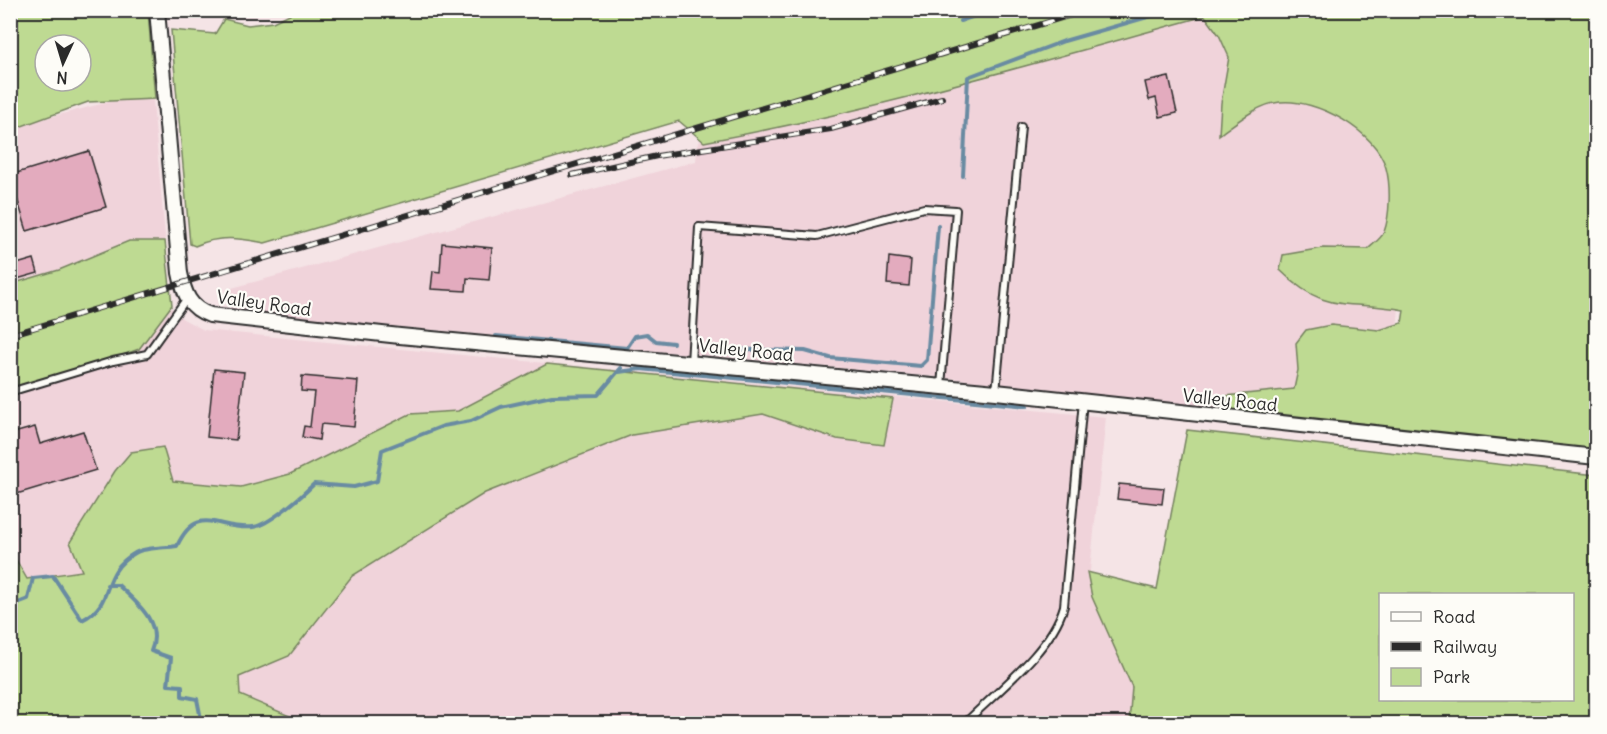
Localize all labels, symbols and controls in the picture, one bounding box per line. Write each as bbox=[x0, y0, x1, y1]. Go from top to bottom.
north arrow bbox=[33, 33, 93, 93]
text: N bbox=[56, 68, 68, 88]
street label: Valley Road bbox=[215, 285, 313, 321]
street label: Valley Road bbox=[697, 334, 795, 366]
street label: Valley Road bbox=[1181, 384, 1279, 416]
legend bbox=[1379, 593, 1574, 701]
text: Road bbox=[1433, 605, 1476, 628]
text: Railway bbox=[1433, 635, 1497, 658]
text: Park bbox=[1433, 665, 1470, 688]

